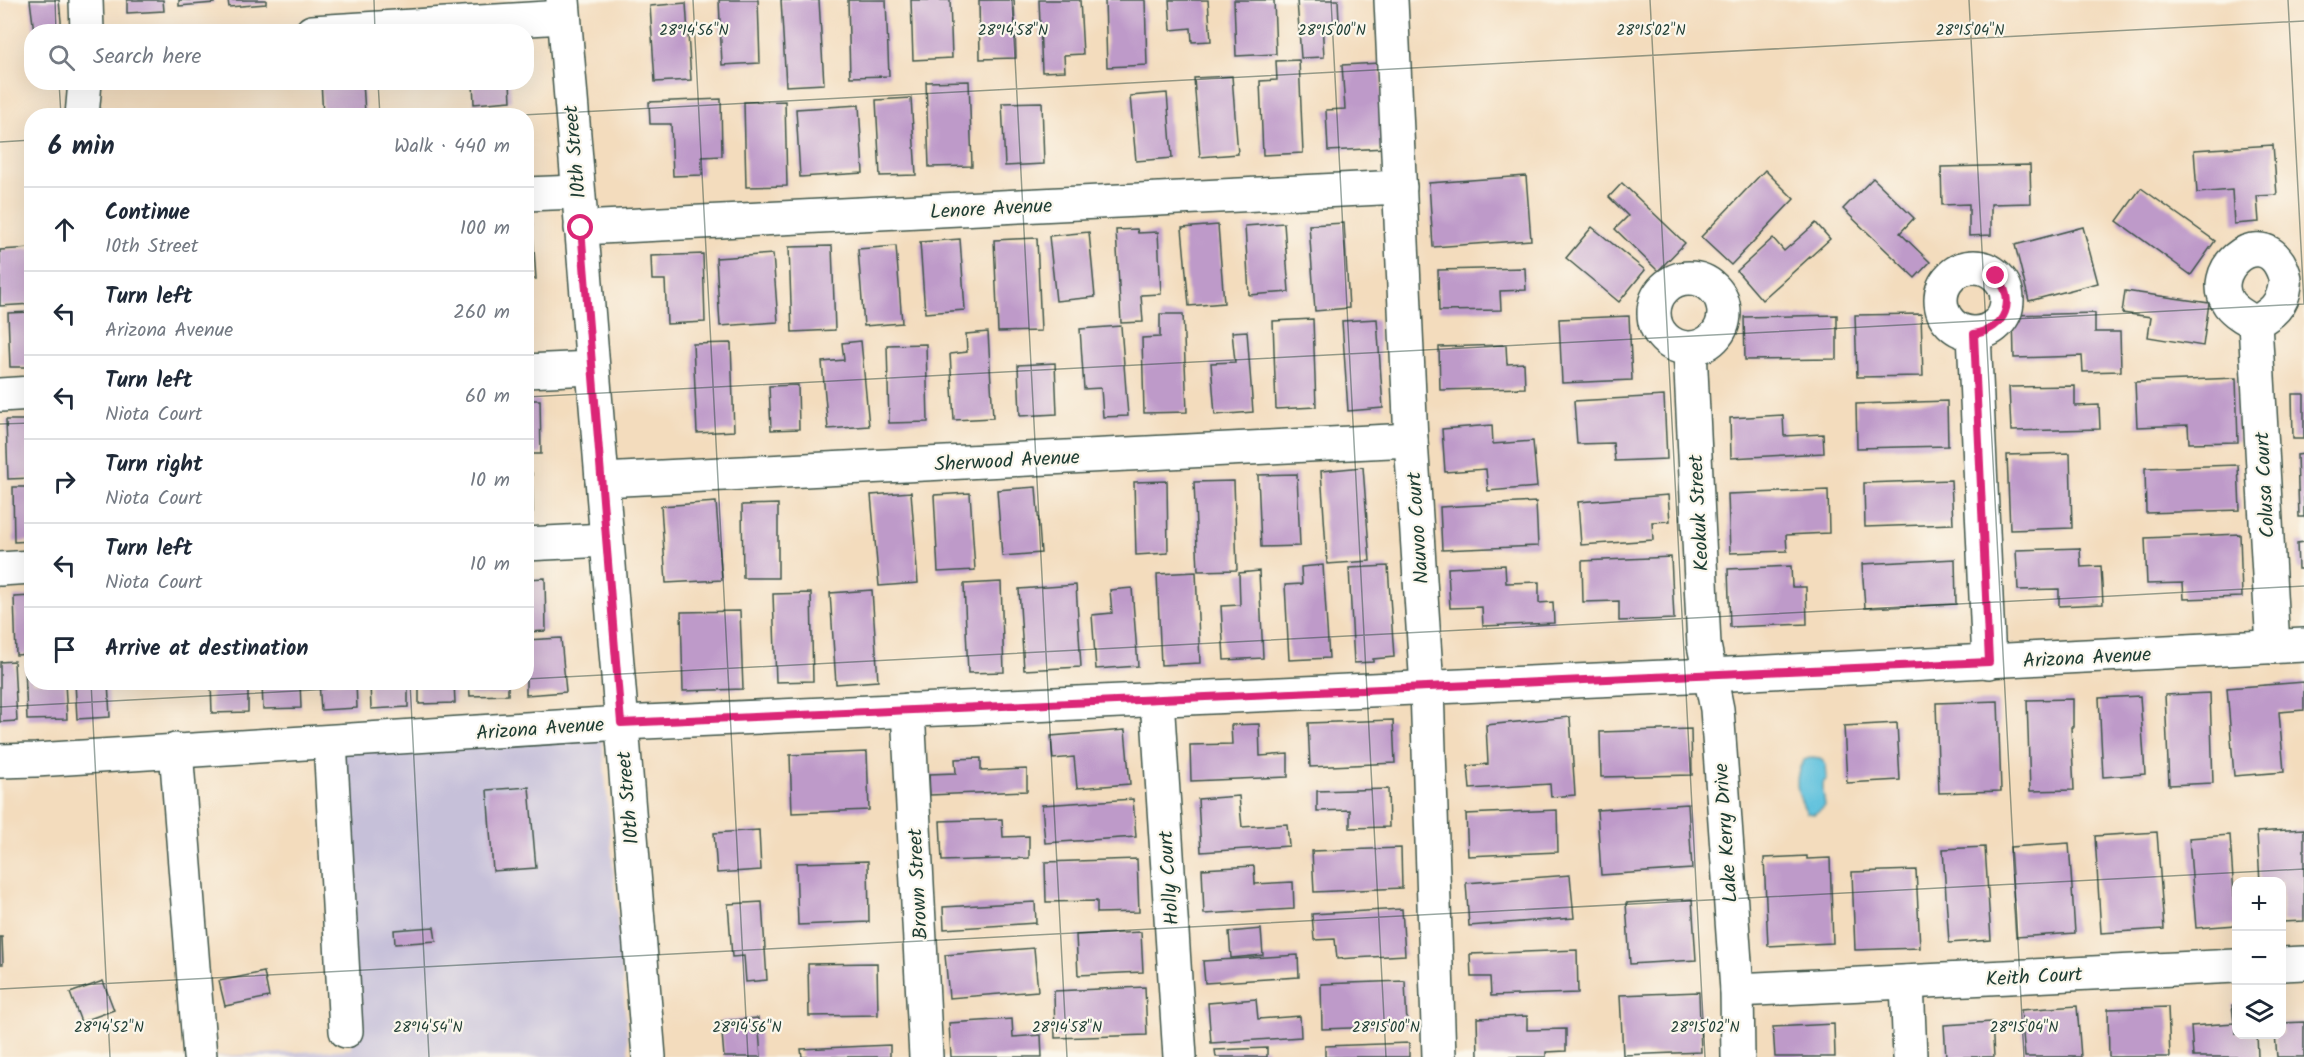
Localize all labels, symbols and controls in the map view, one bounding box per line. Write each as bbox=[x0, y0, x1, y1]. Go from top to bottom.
text: 28°14'56"N bbox=[659, 19, 729, 43]
text: 28°14'58"N bbox=[978, 19, 1048, 43]
text: 28°15'00"N bbox=[1298, 19, 1366, 43]
text: 28°15'02"N bbox=[1616, 19, 1686, 43]
text: 28°15'04"N bbox=[1936, 19, 2004, 43]
search box bbox=[24, 24, 534, 90]
text: Search here bbox=[93, 40, 201, 75]
icon: search bbox=[45, 41, 78, 74]
street label: 10th Street bbox=[556, 104, 596, 200]
text: 6 min bbox=[48, 126, 115, 168]
text: Walk · 440 m bbox=[394, 131, 510, 163]
street label: Lenore Avenue bbox=[929, 191, 1053, 229]
text: Continue bbox=[105, 196, 190, 231]
icon: ahead bbox=[48, 213, 81, 246]
text: 100 m bbox=[460, 213, 510, 245]
route start bbox=[567, 214, 593, 240]
text: 10th Street bbox=[105, 231, 198, 263]
route end bbox=[1982, 262, 2008, 288]
text: Turn left bbox=[105, 280, 192, 315]
icon: left bbox=[48, 297, 81, 330]
text: 260 m bbox=[453, 297, 510, 329]
text: Arizona Avenue bbox=[105, 315, 233, 347]
text: Turn left bbox=[105, 364, 192, 399]
icon: left bbox=[48, 381, 81, 414]
text: 60 m bbox=[465, 381, 510, 413]
text: Niota Court bbox=[105, 399, 203, 431]
street label: Colusa Court bbox=[2247, 431, 2285, 539]
street label: Sherwood Avenue bbox=[934, 442, 1081, 482]
text: Turn right bbox=[105, 448, 203, 483]
street label: Keokuk Street bbox=[1681, 453, 1719, 572]
icon: right bbox=[48, 465, 81, 498]
text: 10 m bbox=[470, 465, 510, 497]
street label: Nauvoo Court bbox=[1399, 471, 1439, 585]
text: Niota Court bbox=[105, 483, 203, 515]
text: Turn left bbox=[105, 532, 192, 567]
icon: left bbox=[48, 549, 81, 582]
text: 10 m bbox=[470, 549, 510, 581]
text: Niota Court bbox=[105, 567, 203, 599]
text: Arrive at destination bbox=[105, 632, 308, 667]
icon: arrive bbox=[48, 633, 81, 666]
street label: Arizona Avenue bbox=[2022, 640, 2152, 678]
street label: Arizona Avenue bbox=[475, 710, 605, 750]
street label: 10th Street bbox=[609, 750, 649, 846]
street label: Lake Kerry Drive bbox=[1706, 762, 1748, 904]
street label: Brown Street bbox=[900, 827, 938, 940]
street label: Holly Court bbox=[1151, 829, 1189, 926]
map controls bbox=[2232, 877, 2286, 1039]
button: + bbox=[2232, 877, 2286, 931]
button: − bbox=[2232, 931, 2286, 985]
street label: Keith Court bbox=[1985, 959, 2084, 997]
button: layers bbox=[2232, 985, 2286, 1039]
text: 28°14'52"N bbox=[74, 1016, 144, 1040]
text: 28°14'54"N bbox=[393, 1016, 463, 1040]
text: 28°14'56"N bbox=[712, 1016, 782, 1040]
text: 28°14'58"N bbox=[1032, 1016, 1102, 1040]
text: 28°15'00"N bbox=[1352, 1016, 1420, 1040]
text: 28°15'02"N bbox=[1670, 1016, 1740, 1040]
text: 28°15'04"N bbox=[1990, 1016, 2058, 1040]

